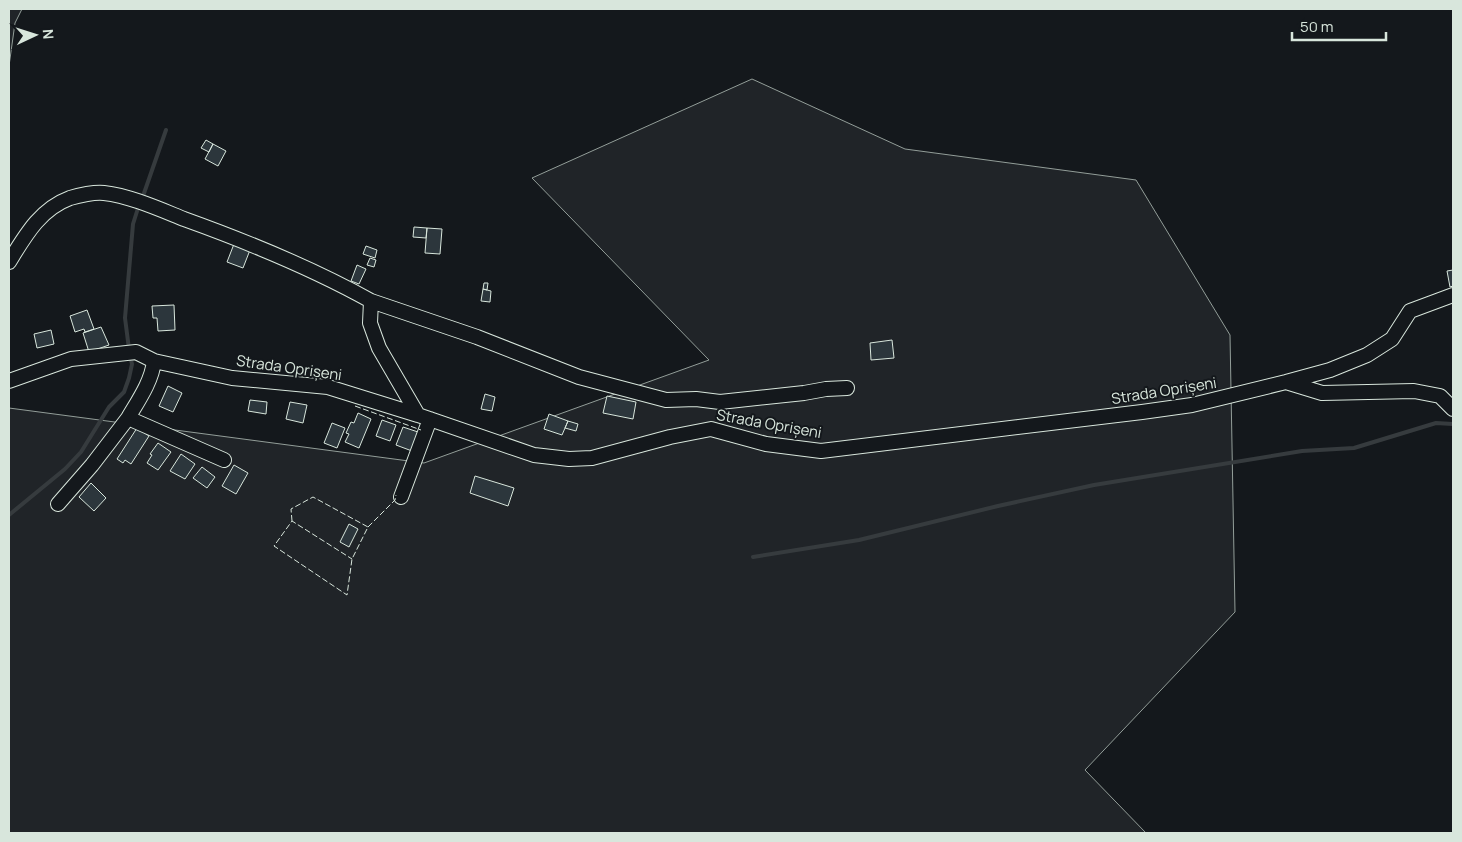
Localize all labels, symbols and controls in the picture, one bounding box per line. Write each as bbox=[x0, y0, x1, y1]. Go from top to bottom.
north arrow bbox=[10, 10, 60, 60]
scale bar bbox=[1292, 10, 1386, 42]
text: 50 m bbox=[1300, 16, 1334, 37]
text: N bbox=[39, 28, 58, 40]
street label: Strada Oprișeni bbox=[235, 350, 343, 385]
street label: Strada Oprișeni bbox=[1110, 372, 1218, 409]
street label: Strada Oprișeni bbox=[715, 404, 823, 443]

